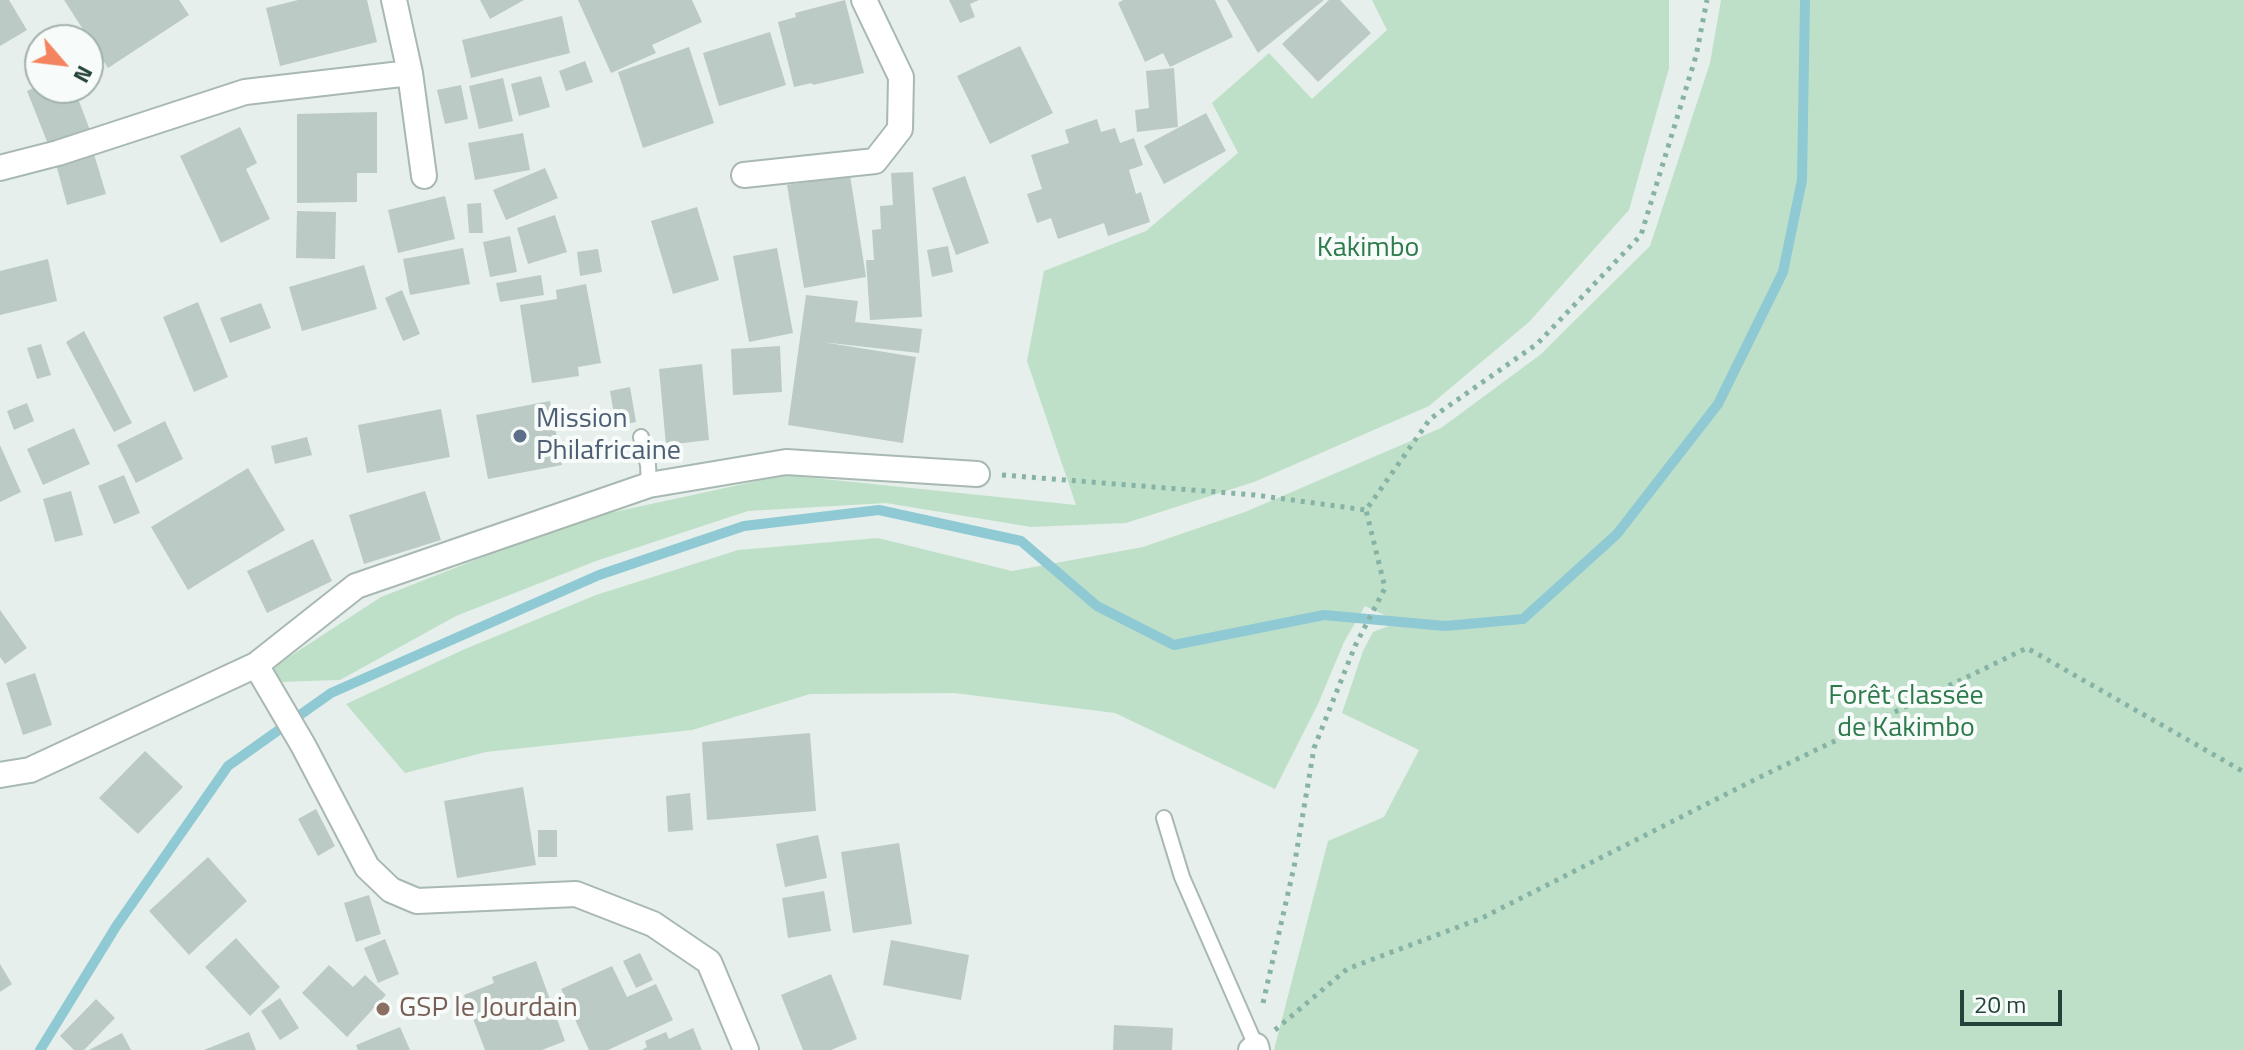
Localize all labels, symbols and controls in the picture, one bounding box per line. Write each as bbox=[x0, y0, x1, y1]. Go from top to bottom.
north arrow bbox=[24, 24, 104, 104]
text: N bbox=[65, 60, 102, 89]
park label: Kakimbo bbox=[1317, 232, 1419, 266]
place label: Mission Philafricaine bbox=[536, 403, 681, 469]
marker: Mission Philafricaine bbox=[511, 427, 529, 445]
park label: Forêt classée de Kakimbo bbox=[1828, 680, 1984, 746]
scale bar bbox=[1964, 974, 2066, 1024]
text: 20 m bbox=[1974, 986, 2026, 1022]
place label: GSP le Jourdain bbox=[399, 992, 578, 1026]
marker: GSP le Jourdain bbox=[374, 1000, 392, 1018]

